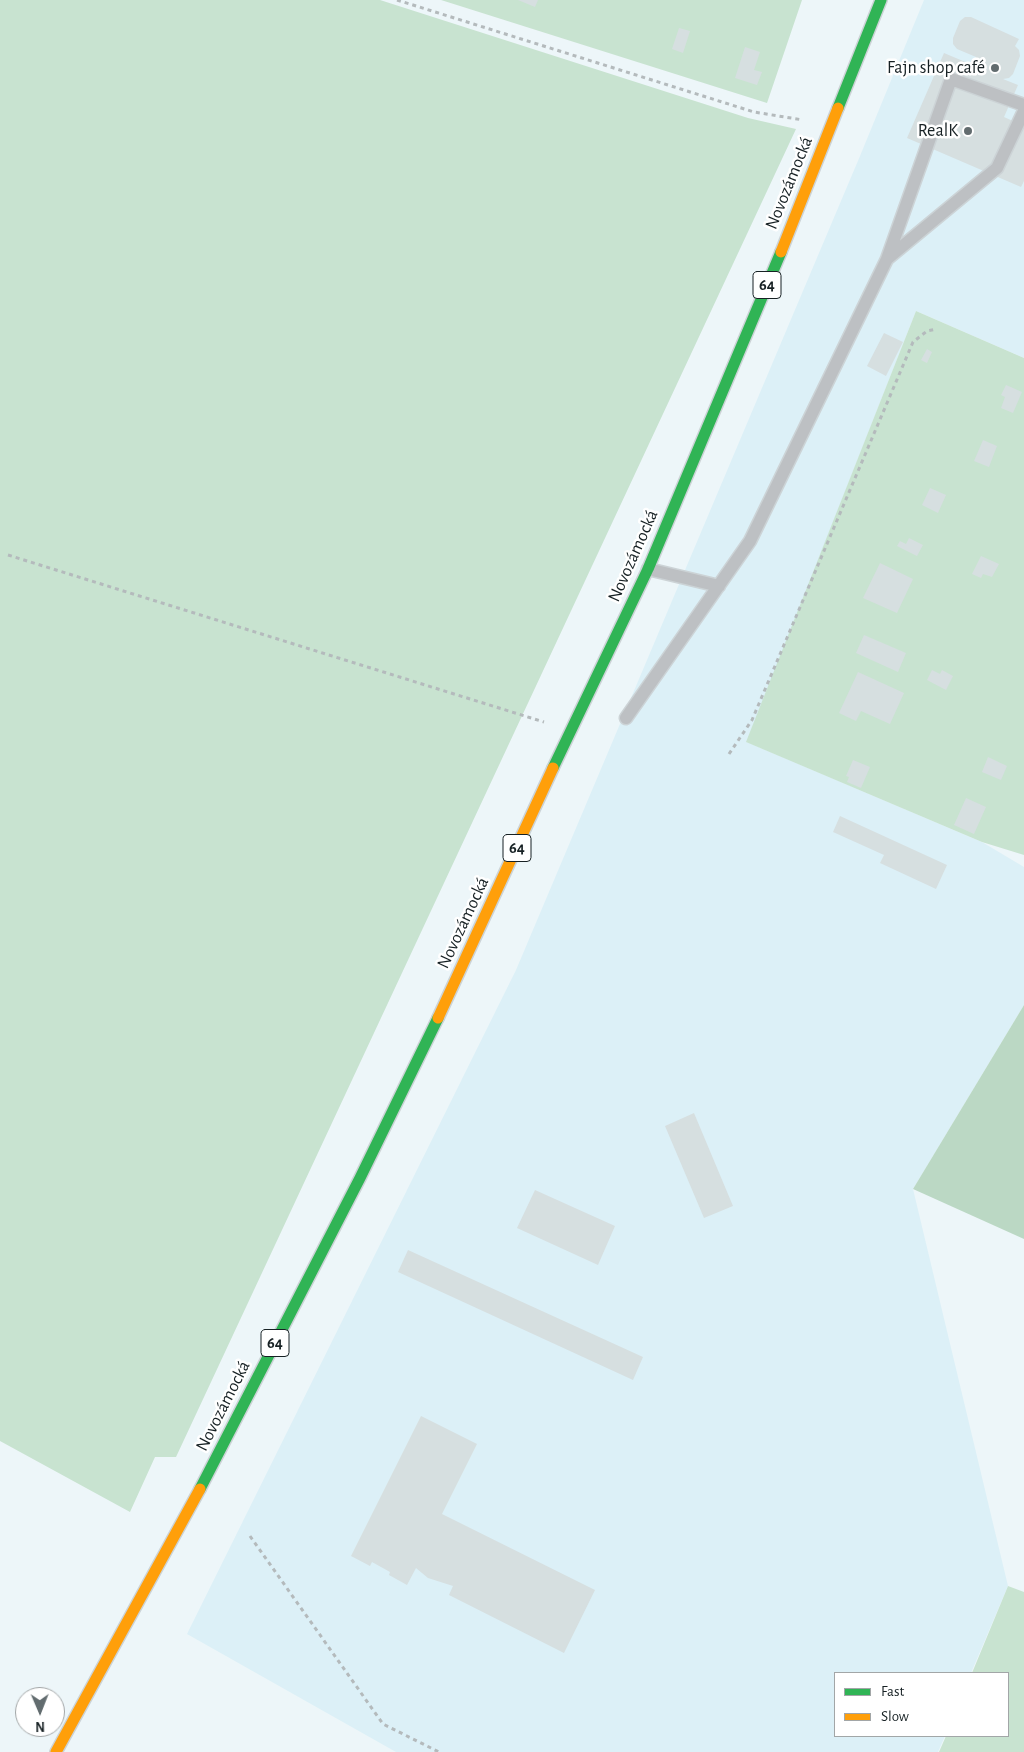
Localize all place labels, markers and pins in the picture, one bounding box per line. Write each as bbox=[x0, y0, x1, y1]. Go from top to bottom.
place label: Fajn shop café bbox=[887, 57, 985, 79]
marker: Fajn shop café bbox=[989, 62, 1001, 74]
place label: RealK bbox=[918, 120, 958, 142]
marker: RealK bbox=[962, 125, 974, 137]

